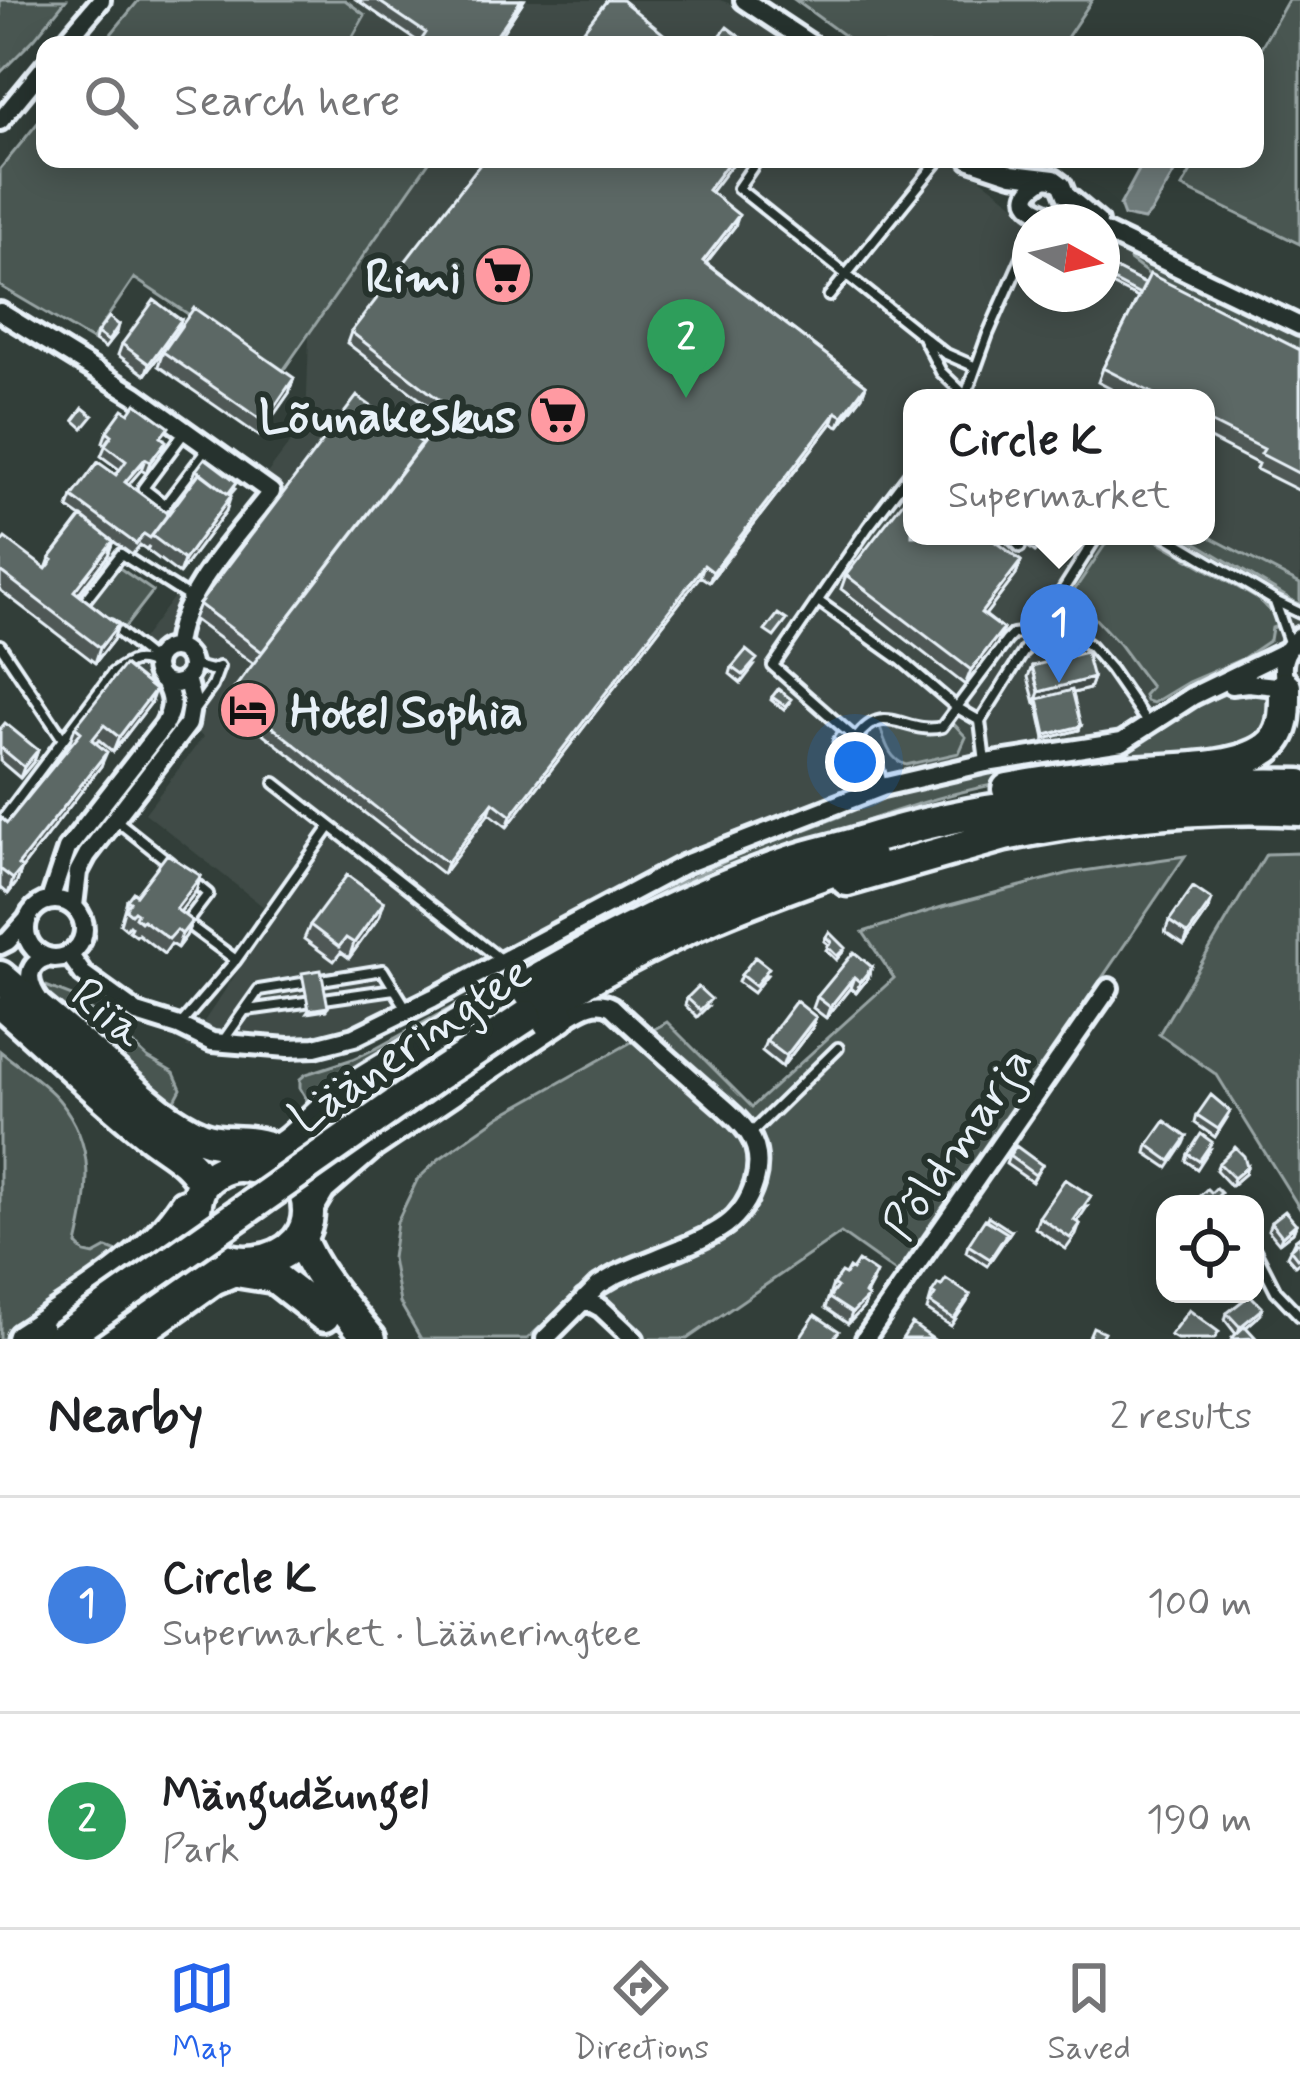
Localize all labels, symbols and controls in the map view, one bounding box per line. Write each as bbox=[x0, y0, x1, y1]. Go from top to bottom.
search box bbox=[36, 36, 1264, 168]
icon: search bbox=[78, 69, 144, 135]
text: Search here bbox=[174, 73, 401, 132]
north arrow bbox=[1012, 204, 1120, 312]
supermarket icon: Rimi bbox=[472, 244, 534, 306]
place label: Rimi bbox=[365, 247, 461, 310]
pin: 2 bbox=[647, 299, 725, 398]
supermarket icon: Lõunakeskus bbox=[527, 384, 589, 446]
place label: Lõunakeskus bbox=[259, 387, 516, 450]
popup bbox=[903, 389, 1215, 545]
text: Circle K bbox=[948, 412, 1102, 471]
text: Supermarket bbox=[948, 471, 1170, 522]
pin: 1 bbox=[1020, 584, 1098, 683]
hotel icon: Hotel Sophia bbox=[217, 679, 279, 741]
place label: Hotel Sophia bbox=[290, 682, 523, 745]
your location bbox=[825, 732, 885, 792]
street label: Lääneringtee bbox=[278, 942, 544, 1150]
street label: Riia bbox=[56, 964, 157, 1063]
street label: Põldmarja bbox=[869, 1035, 1049, 1254]
map controls bbox=[1156, 1195, 1264, 1303]
button: locate bbox=[1156, 1195, 1264, 1303]
text: Nearby bbox=[48, 1384, 203, 1450]
text: 2 results bbox=[1110, 1392, 1252, 1443]
text: Circle K bbox=[162, 1550, 316, 1609]
text: 1 bbox=[78, 1579, 96, 1630]
text: 100 m bbox=[1147, 1579, 1252, 1630]
text: Supermarket · Lääneringtee bbox=[162, 1609, 641, 1660]
text: Mängudžungel bbox=[162, 1766, 429, 1825]
text: 2 bbox=[77, 1795, 97, 1846]
text: 190 m bbox=[1146, 1795, 1252, 1846]
text: Park bbox=[162, 1825, 240, 1876]
tab: Map bbox=[169, 1955, 235, 2071]
tab: Directions bbox=[573, 1955, 709, 2071]
tab: Saved bbox=[1047, 1955, 1131, 2071]

